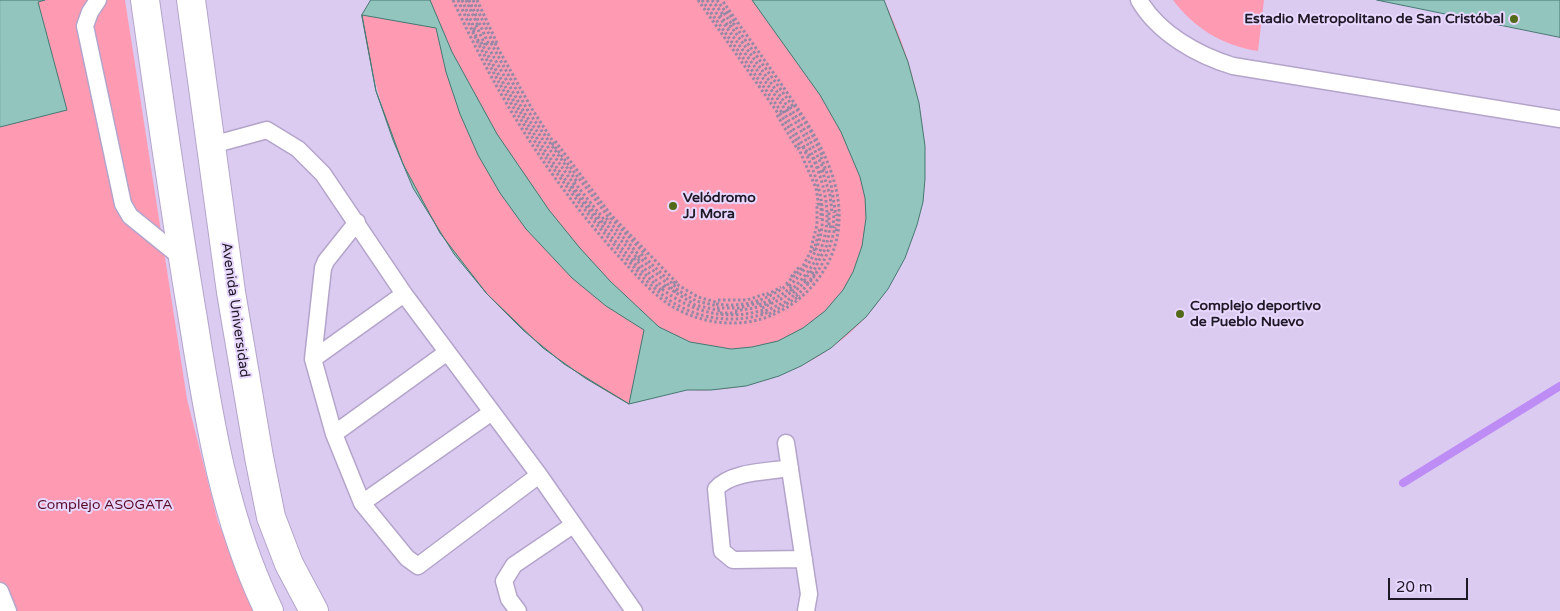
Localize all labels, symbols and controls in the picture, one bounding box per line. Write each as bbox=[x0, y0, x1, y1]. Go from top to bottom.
place label: Estadio Metropolitano de San Cristóbal bbox=[1244, 11, 1504, 27]
marker: Estadio Metropolitano de San Cristóbal bbox=[1508, 13, 1520, 25]
place label: Velódromo JJ Mora bbox=[683, 190, 756, 222]
marker: Velódromo JJ Mora bbox=[667, 200, 679, 212]
street label: Avenida Universidad bbox=[217, 241, 253, 379]
place label: Complejo deportivo de Pueblo Nuevo bbox=[1190, 298, 1321, 331]
marker: Complejo deportivo de Pueblo Nuevo bbox=[1174, 308, 1186, 320]
park label: Complejo ASOGATA bbox=[37, 497, 173, 513]
scale bar bbox=[1390, 568, 1470, 600]
text: 20 m bbox=[1396, 578, 1433, 596]

